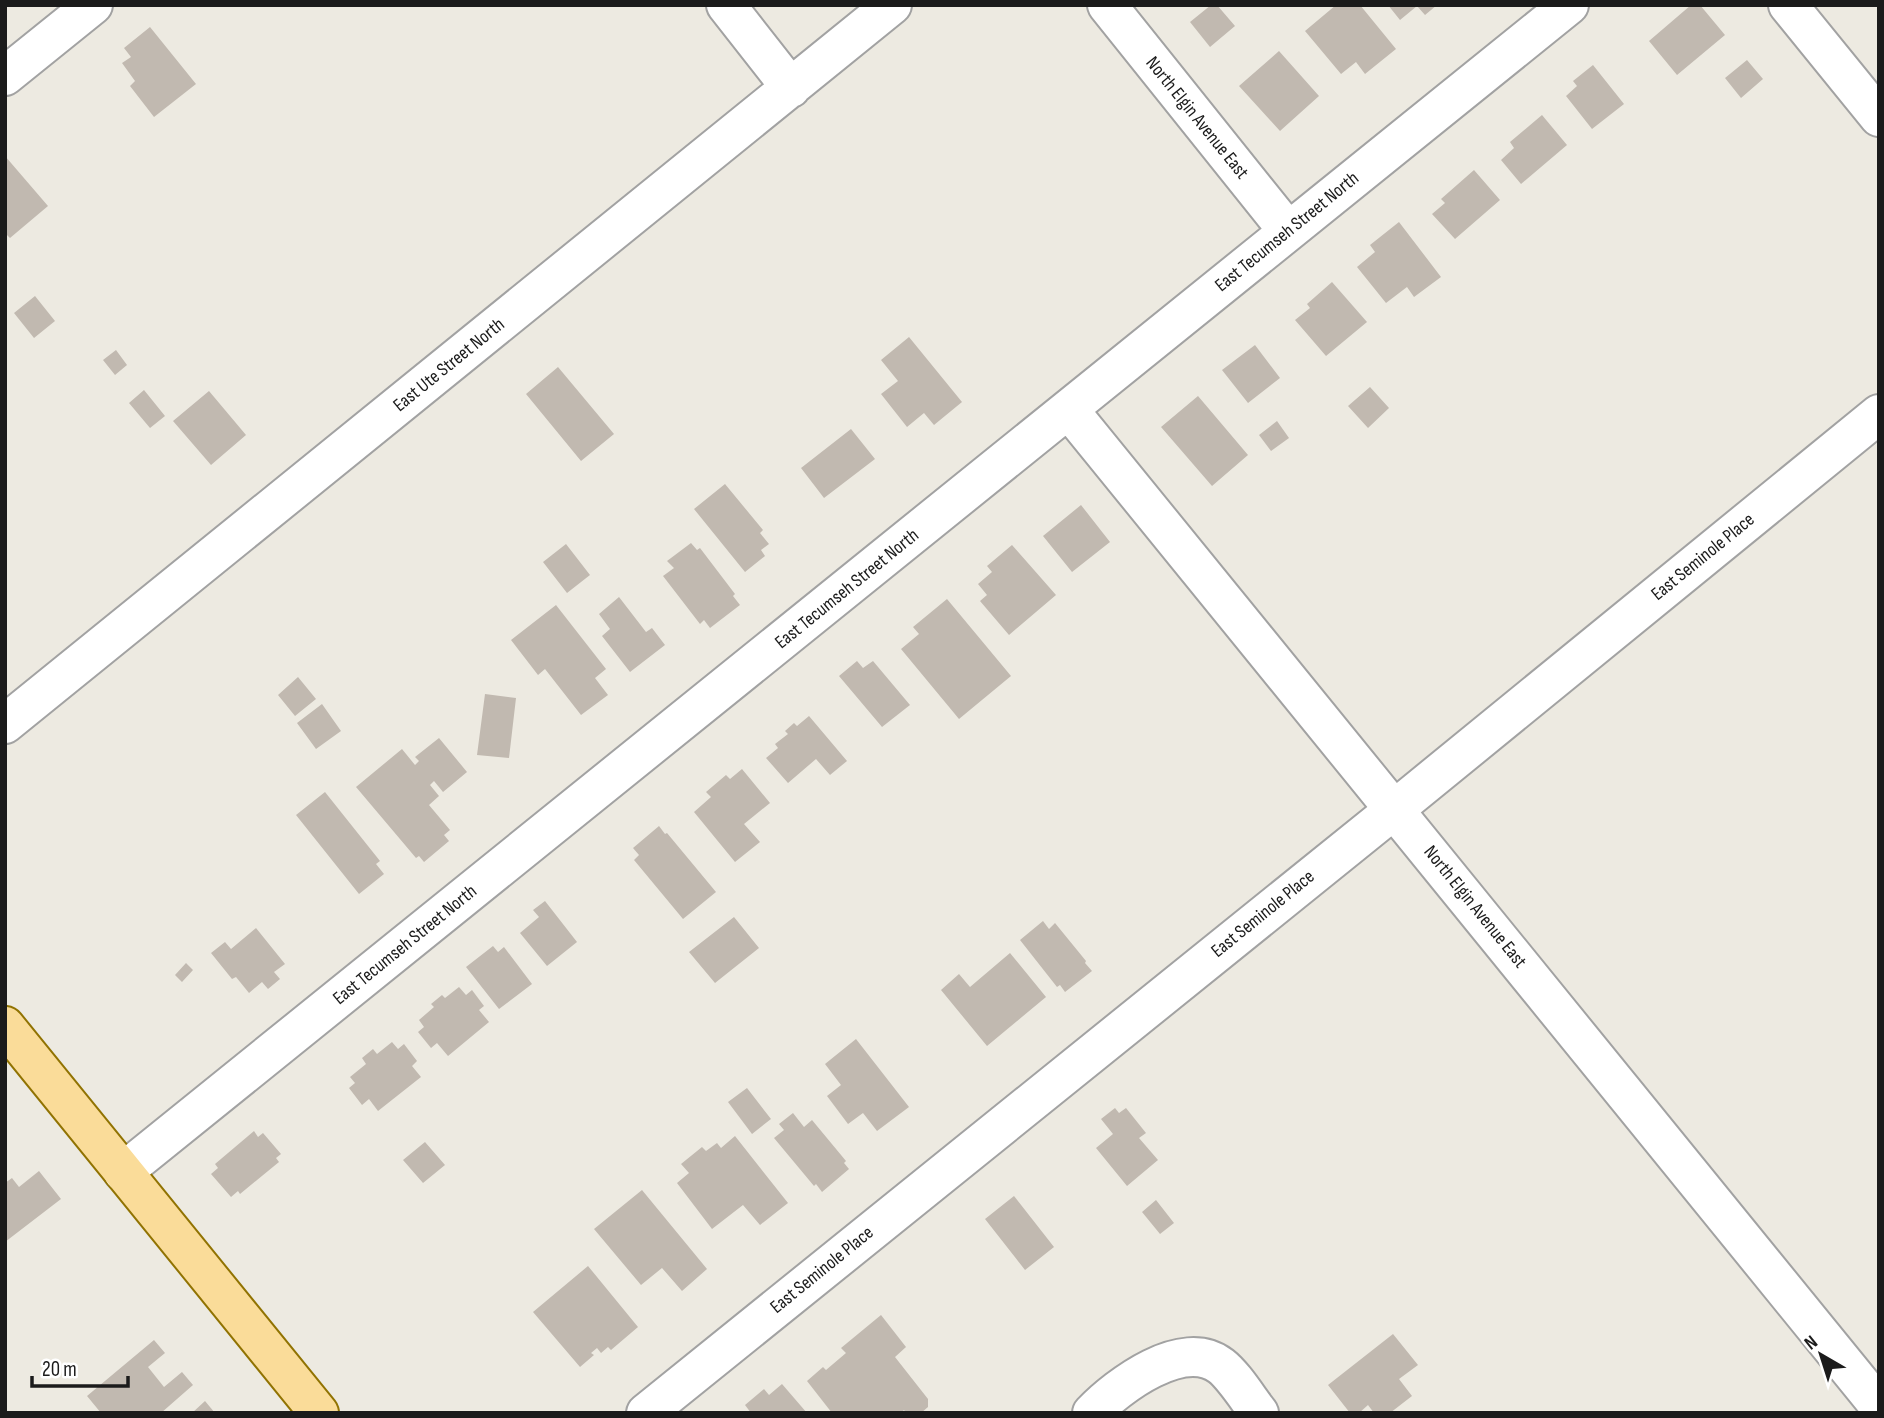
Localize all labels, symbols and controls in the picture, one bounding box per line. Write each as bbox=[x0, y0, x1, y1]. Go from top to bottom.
street label: North Elgin Avenue East bbox=[1141, 52, 1254, 184]
street label: East Tecumseh Street North bbox=[1210, 167, 1364, 297]
street label: East Ute Street North bbox=[389, 313, 509, 417]
street label: East Seminole Place bbox=[1647, 508, 1759, 606]
street label: East Tecumseh Street North bbox=[770, 524, 924, 654]
street label: North Elgin Avenue East bbox=[1419, 841, 1532, 973]
street label: East Seminole Place bbox=[1207, 865, 1319, 963]
street label: East Tecumseh Street North bbox=[328, 880, 482, 1010]
street label: East Seminole Place bbox=[766, 1221, 878, 1319]
north arrow bbox=[1786, 1320, 1856, 1390]
text: N bbox=[1800, 1331, 1822, 1355]
scale bar bbox=[32, 1344, 128, 1388]
text: 20 m bbox=[42, 1357, 77, 1382]

